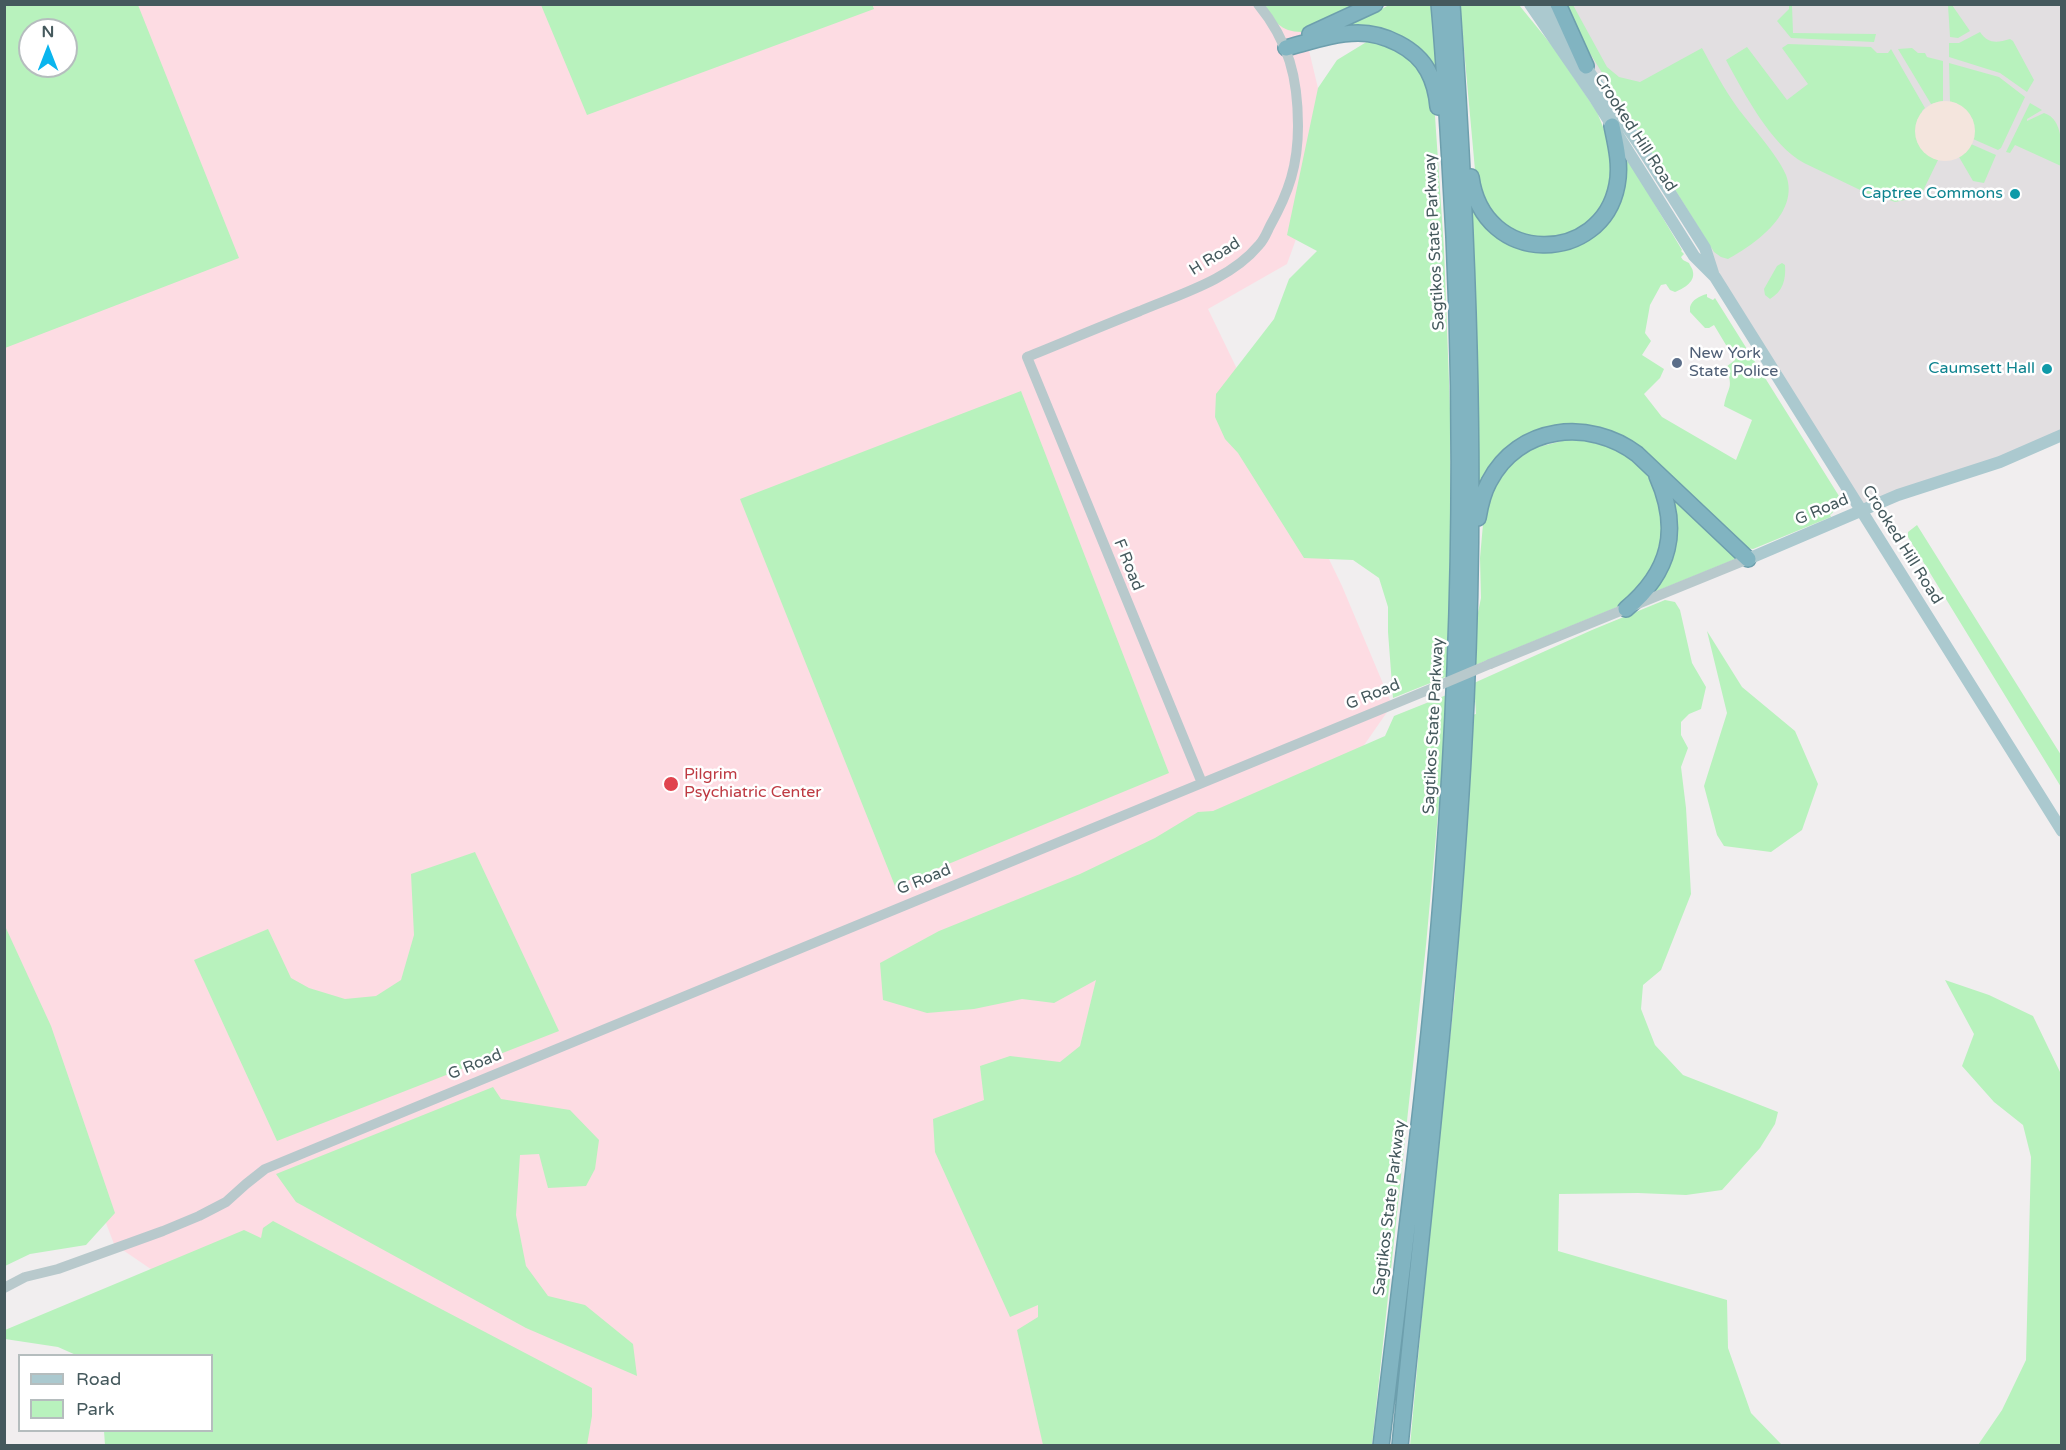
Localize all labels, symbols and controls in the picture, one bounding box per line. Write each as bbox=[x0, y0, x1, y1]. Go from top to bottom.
north arrow bbox=[18, 18, 78, 78]
text: N bbox=[42, 22, 54, 42]
street label: Crooked Hill Road bbox=[1590, 71, 1680, 195]
street label: Sagtikos State Parkway bbox=[1421, 153, 1449, 331]
place label: Captree Commons bbox=[1861, 184, 2003, 204]
marker: Captree Commons bbox=[2008, 187, 2022, 201]
street label: H Road bbox=[1186, 234, 1244, 280]
place label: New York State Police bbox=[1689, 344, 1778, 382]
marker: New York State Police bbox=[1670, 356, 1684, 370]
place label: Caumsett Hall bbox=[1928, 359, 2035, 379]
marker: Caumsett Hall bbox=[2040, 362, 2054, 376]
street label: Crooked Hill Road bbox=[1858, 482, 1946, 608]
street label: G Road bbox=[1792, 490, 1852, 530]
street label: F Road bbox=[1109, 536, 1147, 594]
street label: Sagtikos State Parkway bbox=[1420, 637, 1448, 815]
street label: G Road bbox=[1343, 676, 1403, 714]
place label: Pilgrim Psychiatric Center bbox=[684, 765, 821, 803]
marker: Pilgrim Psychiatric Center bbox=[662, 775, 680, 793]
street label: G Road bbox=[894, 861, 954, 899]
street label: G Road bbox=[445, 1046, 505, 1084]
street label: Sagtikos State Parkway bbox=[1370, 1119, 1410, 1297]
legend bbox=[18, 1354, 213, 1432]
text: Road bbox=[76, 1368, 121, 1390]
text: Park bbox=[76, 1398, 114, 1420]

